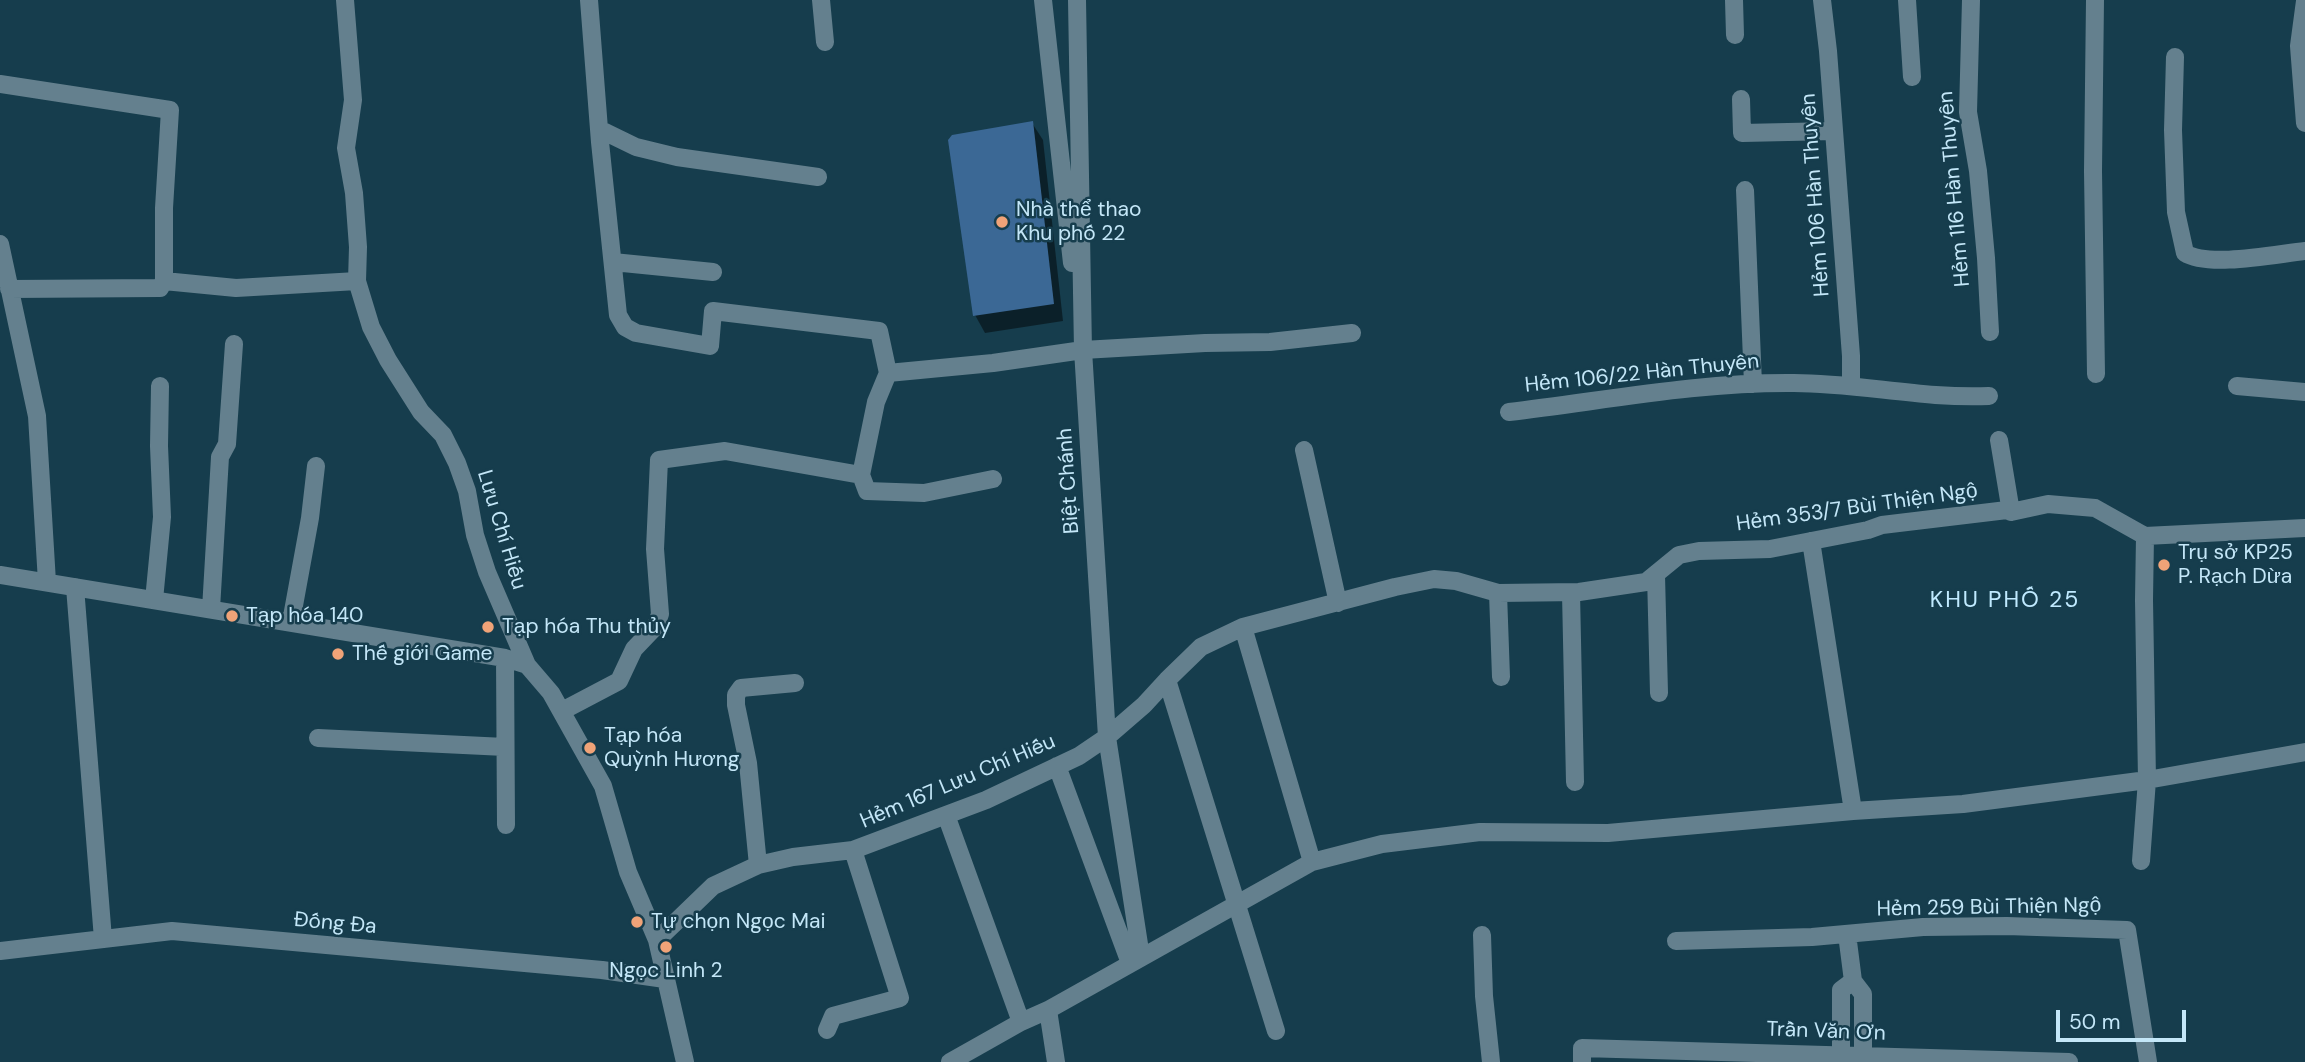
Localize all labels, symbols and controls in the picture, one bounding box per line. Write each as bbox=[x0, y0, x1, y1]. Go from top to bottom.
street label: Hẻm 116 Hàn Thuyên bbox=[1934, 90, 1976, 288]
street label: Hẻm 106 Hàn Thuyên bbox=[1796, 92, 1836, 298]
place label: Nhà thể thao Khu phố 22 bbox=[1016, 197, 1141, 247]
marker: Nhà thể thao Khu phố 22 bbox=[994, 214, 1010, 230]
street label: Hẻm 106/22 Hàn Thuyên bbox=[1524, 349, 1760, 399]
street label: Biệt Chánh bbox=[1053, 427, 1085, 535]
street label: Lưu Chí Hiếu bbox=[471, 467, 531, 593]
street label: Hẻm 353/7 Bùi Thiện Ngộ bbox=[1735, 479, 1979, 537]
place label: Trụ sở KP25 P. Rạch Dừa bbox=[2178, 540, 2293, 590]
marker: Trụ sở KP25 P. Rạch Dừa bbox=[2156, 557, 2172, 573]
district label: KHU PHỐ 25 bbox=[1931, 587, 2079, 615]
place label: Tạp hóa 140 bbox=[246, 603, 363, 629]
marker: Tạp hóa 140 bbox=[224, 608, 240, 624]
place label: Tạp hóa Thu thủy bbox=[502, 614, 671, 640]
marker: Tạp hóa Thu thủy bbox=[480, 619, 496, 635]
place label: Thế giới Game bbox=[352, 641, 493, 667]
marker: Thế giới Game bbox=[330, 646, 346, 662]
place label: Tạp hóa Quỳnh Hương bbox=[604, 723, 740, 773]
street label: Hẻm 167 Lưu Chí Hiếu bbox=[857, 729, 1059, 835]
marker: Tạp hóa Quỳnh Hương bbox=[582, 740, 598, 756]
street label: Hẻm 259 Bùi Thiện Ngộ bbox=[1876, 893, 2102, 923]
street label: Đống Đa bbox=[293, 908, 377, 940]
place label: Tự chọn Ngọc Mai bbox=[651, 909, 825, 935]
marker: Tự chọn Ngọc Mai bbox=[629, 914, 645, 930]
marker: Ngọc Linh 2 bbox=[658, 939, 674, 955]
place label: Ngọc Linh 2 bbox=[609, 958, 723, 984]
scale bar bbox=[2060, 996, 2190, 1040]
text: 50 m bbox=[2069, 1008, 2120, 1036]
street label: Trần Văn Ơn bbox=[1766, 1017, 1886, 1047]

